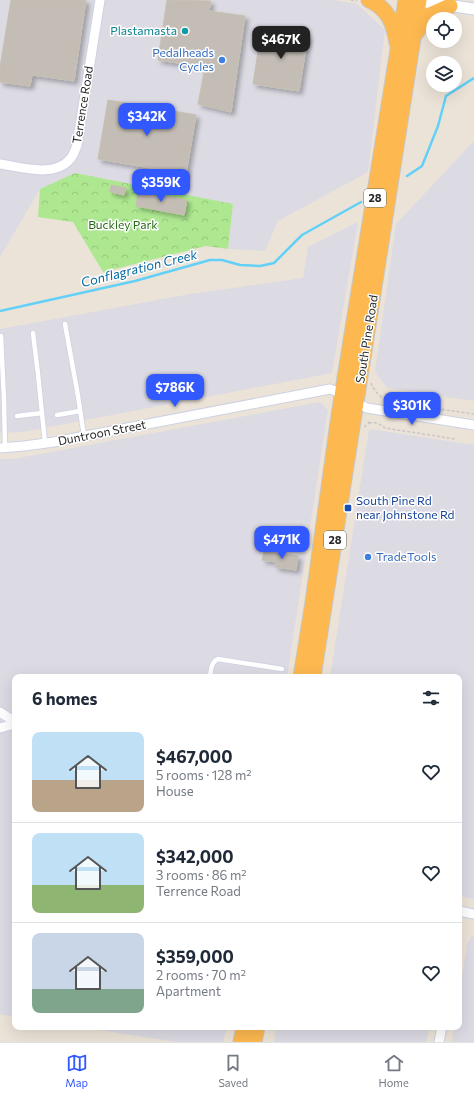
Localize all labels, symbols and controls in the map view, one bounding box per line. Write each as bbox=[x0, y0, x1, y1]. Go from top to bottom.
map controls bbox=[426, 12, 462, 92]
button: locate bbox=[426, 12, 462, 48]
place label: Plastamasta bbox=[110, 23, 177, 37]
marker: Plastamasta bbox=[180, 26, 190, 36]
pin: $467K bbox=[253, 26, 309, 60]
text: $467K bbox=[261, 31, 301, 47]
place label: Pedalheads Cycles bbox=[152, 45, 214, 73]
marker: Pedalheads Cycles bbox=[217, 55, 227, 65]
button: layers bbox=[426, 56, 462, 92]
street label: Terrence Road bbox=[69, 65, 95, 145]
pin: $342K bbox=[119, 103, 175, 137]
text: $342K bbox=[127, 108, 167, 124]
pin: $359K bbox=[133, 169, 189, 203]
text: $359K bbox=[141, 174, 181, 190]
road number: 28 bbox=[364, 189, 386, 207]
park label: Buckley Park bbox=[88, 217, 158, 231]
water label: Conflagration Creek bbox=[79, 246, 200, 290]
street label: South Pine Road bbox=[352, 294, 380, 384]
pin: $786K bbox=[147, 374, 203, 408]
text: $786K bbox=[155, 379, 195, 395]
pin: $301K bbox=[384, 392, 440, 426]
text: $301K bbox=[393, 397, 431, 413]
street label: Duntroon Street bbox=[57, 417, 147, 447]
place label: South Pine Rd near Johnstone Rd bbox=[356, 493, 455, 522]
marker: South Pine Rd near Johnstone Rd bbox=[343, 503, 353, 513]
pin: $471K bbox=[254, 526, 310, 560]
text: $471K bbox=[263, 531, 301, 547]
road number: 28 bbox=[324, 531, 346, 549]
place label: TradeTools bbox=[376, 549, 437, 563]
marker: TradeTools bbox=[363, 552, 373, 562]
icon: filters bbox=[420, 687, 442, 709]
text: 6 homes bbox=[32, 688, 97, 709]
text: $467,000 bbox=[156, 746, 232, 767]
icon: home bbox=[64, 748, 112, 796]
icon: heart bbox=[420, 761, 442, 783]
text: 5 rooms · 128 m² bbox=[156, 767, 251, 783]
text: House bbox=[156, 783, 194, 799]
text: $342,000 bbox=[156, 846, 234, 867]
icon: home bbox=[64, 849, 112, 897]
icon: heart bbox=[420, 862, 442, 884]
text: 3 rooms · 86 m² bbox=[156, 867, 247, 883]
text: Terrence Road bbox=[156, 883, 241, 899]
text: $359,000 bbox=[156, 946, 234, 967]
icon: home bbox=[64, 949, 112, 997]
icon: heart bbox=[420, 962, 442, 984]
text: 2 rooms · 70 m² bbox=[156, 967, 246, 983]
text: Apartment bbox=[156, 983, 221, 999]
tab: Map bbox=[65, 1052, 88, 1089]
tab: Saved bbox=[218, 1052, 248, 1089]
tab: Home bbox=[379, 1052, 409, 1089]

